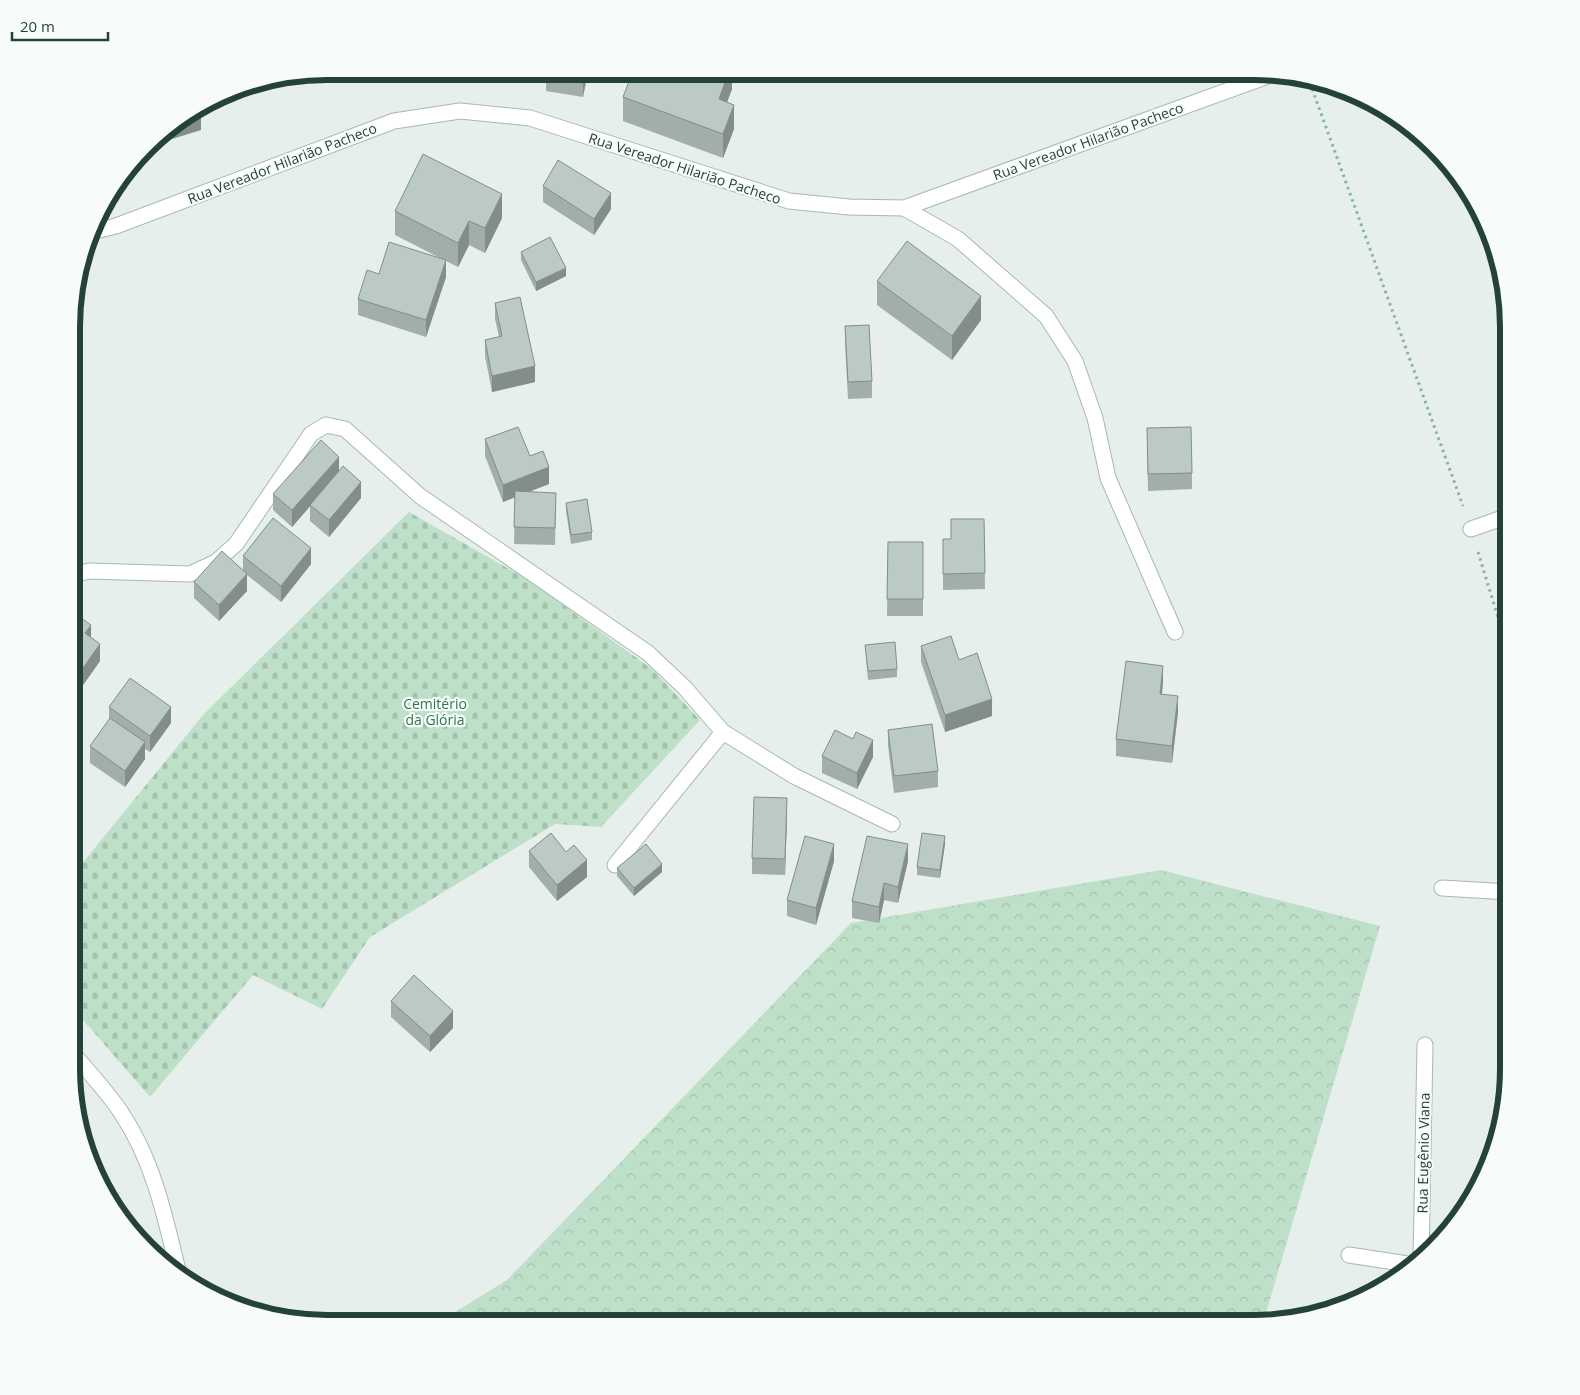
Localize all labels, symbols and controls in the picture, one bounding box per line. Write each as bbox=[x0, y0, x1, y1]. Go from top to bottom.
scale bar bbox=[12, 10, 109, 42]
text: 20 m bbox=[20, 16, 55, 36]
street label: Rua Vereador Hilarião Pacheco bbox=[990, 98, 1186, 184]
street label: Rua Vereador Hilarião Pacheco bbox=[185, 118, 379, 208]
street label: Rua Vereador Hilarião Pacheco bbox=[586, 128, 784, 208]
park label: Cemitério da Glória bbox=[403, 694, 467, 729]
street label: Rua Eugênio Viana bbox=[1412, 1092, 1434, 1214]

